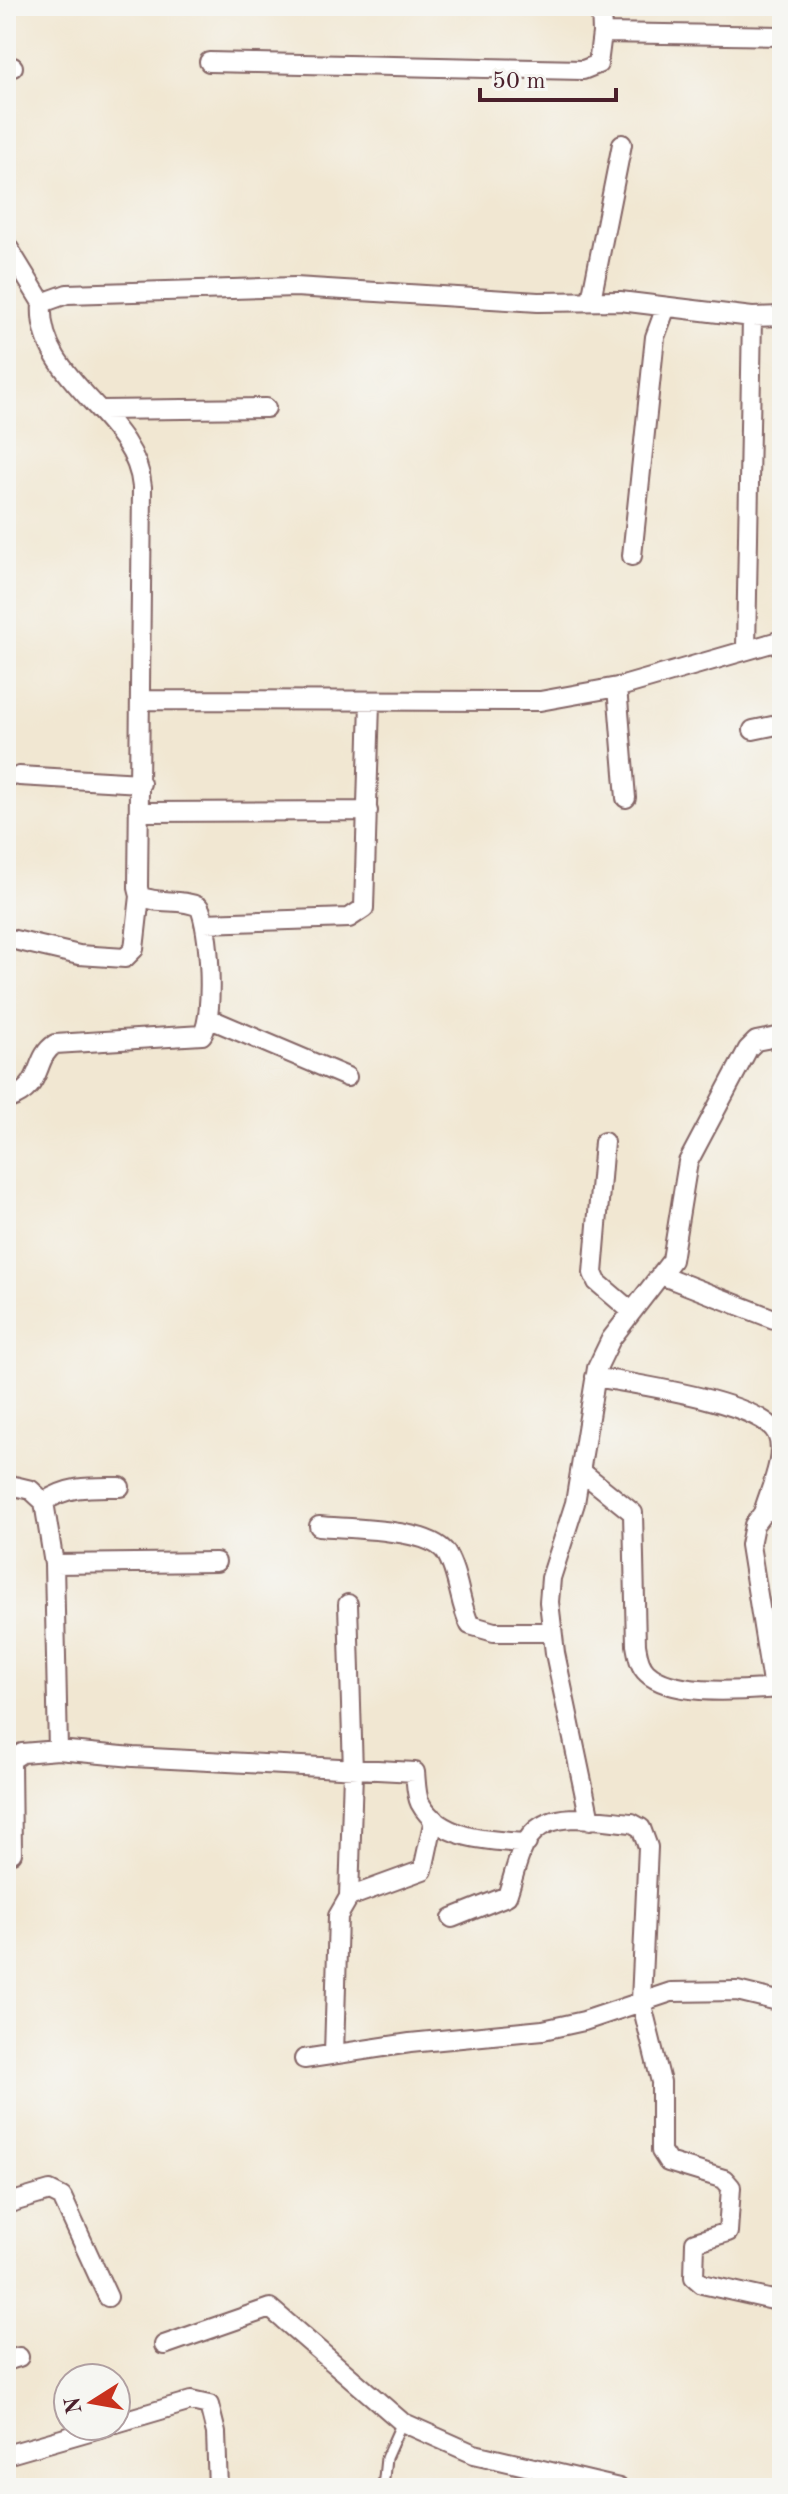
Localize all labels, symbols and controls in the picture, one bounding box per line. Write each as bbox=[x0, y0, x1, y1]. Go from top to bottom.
scale bar bbox=[480, 52, 616, 102]
text: 50 m bbox=[492, 70, 546, 94]
north arrow bbox=[52, 2362, 132, 2442]
text: N bbox=[62, 2395, 87, 2416]

